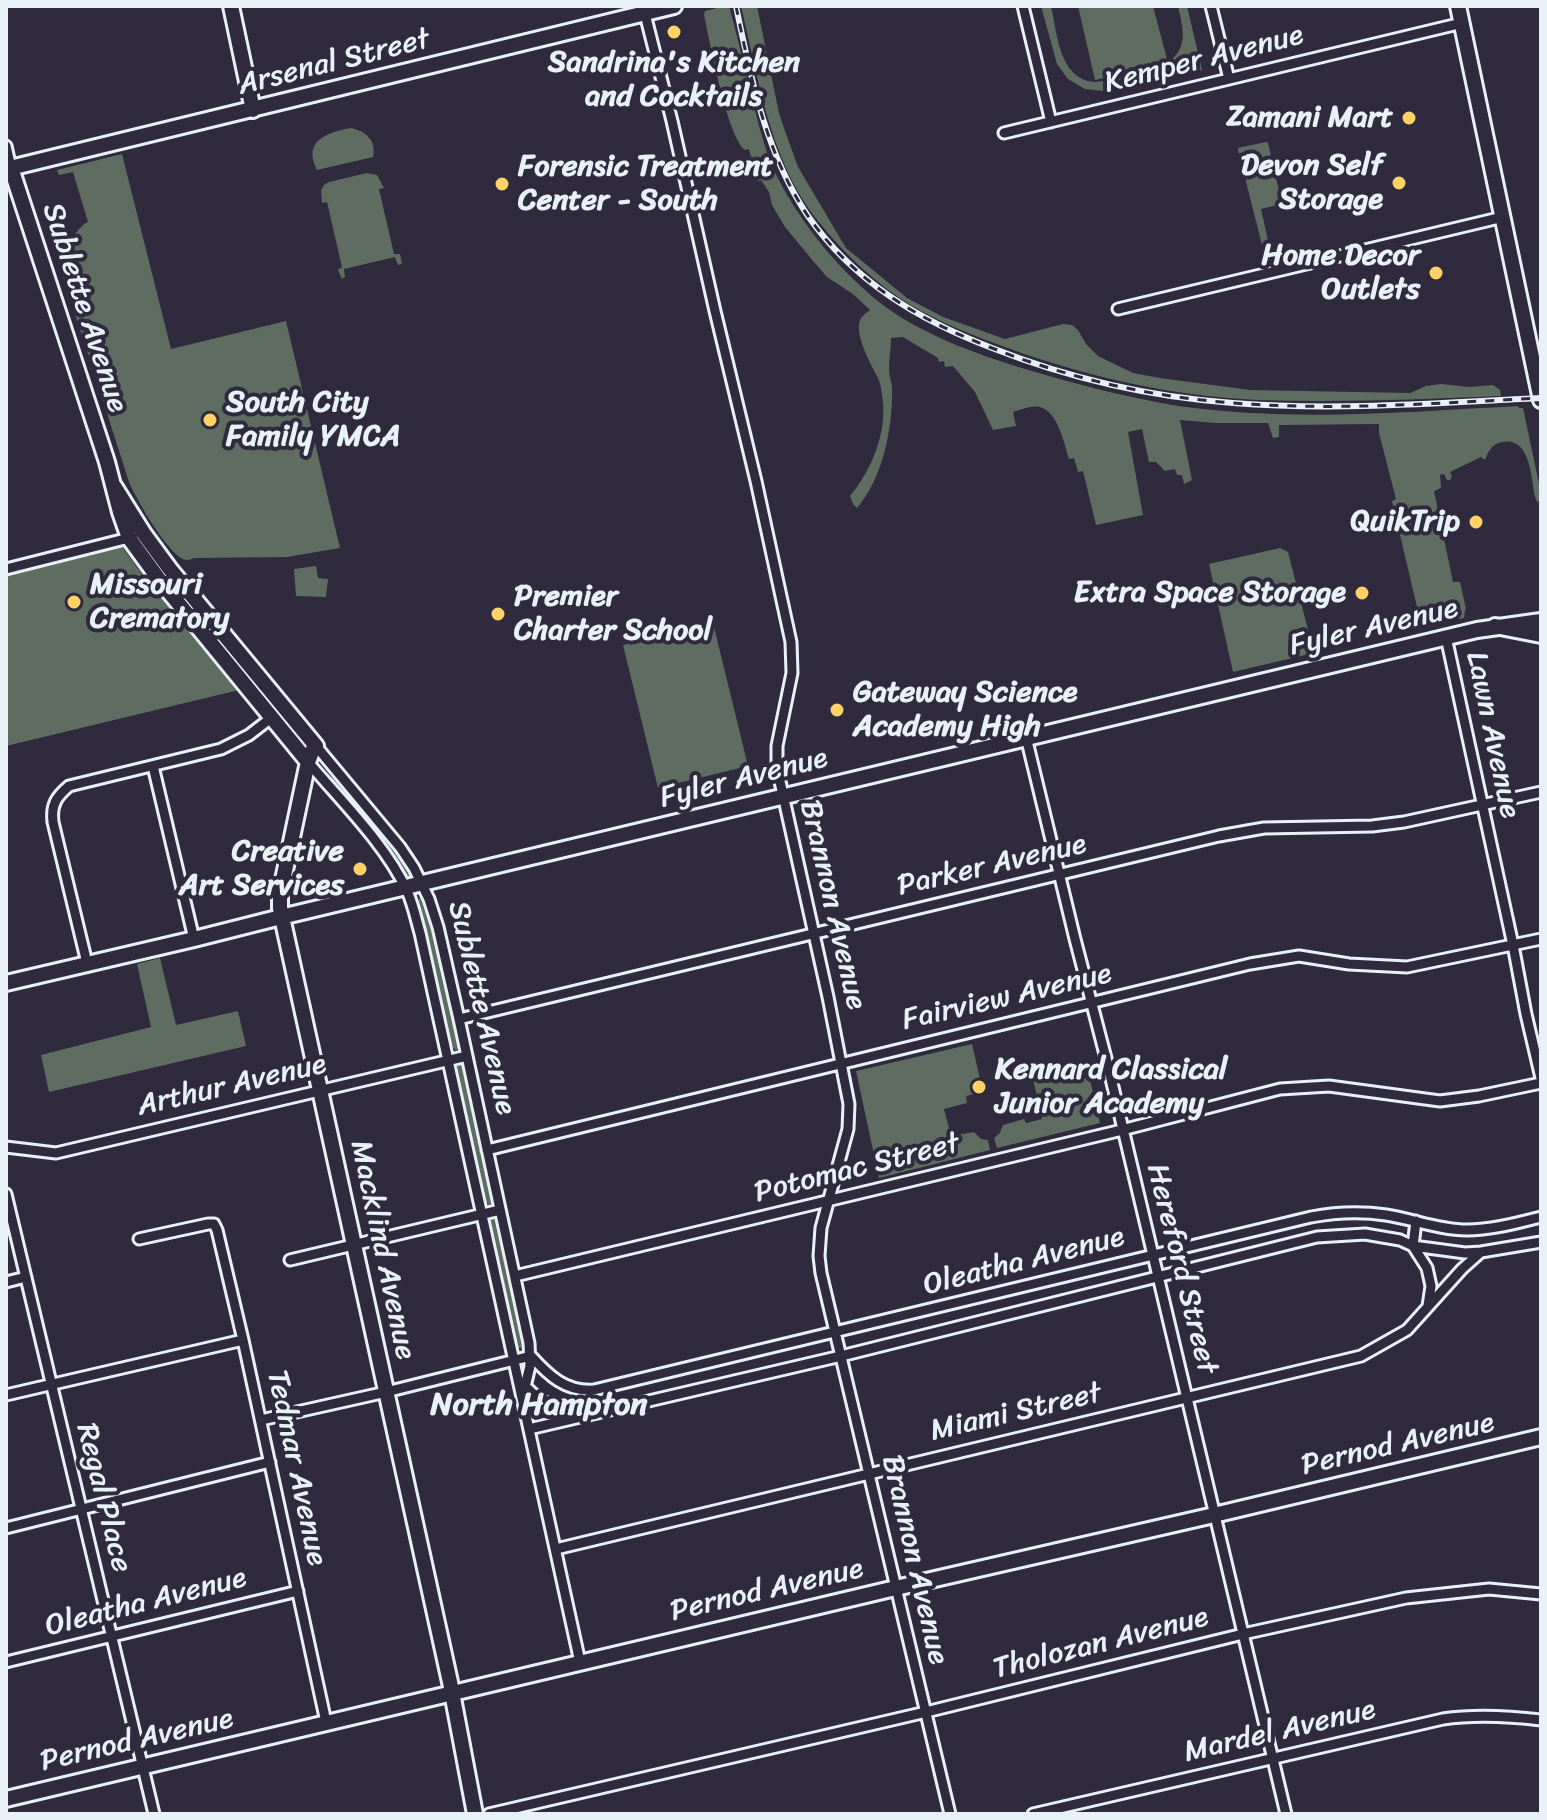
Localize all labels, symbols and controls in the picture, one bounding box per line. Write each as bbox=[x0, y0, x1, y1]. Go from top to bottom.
street label: Kemper Avenue bbox=[1101, 18, 1307, 102]
street label: Arsenal Street bbox=[235, 22, 433, 104]
marker: Sandrina's Kitchen and Cocktails bbox=[665, 23, 683, 41]
place label: Sandrina's Kitchen and Cocktails bbox=[548, 45, 800, 116]
place label: Zamani Mart bbox=[1226, 100, 1393, 136]
marker: Zamani Mart bbox=[1400, 109, 1418, 127]
place label: Devon Self Storage bbox=[1241, 148, 1383, 218]
place label: Forensic Treatment Center - South bbox=[518, 149, 773, 220]
marker: Devon Self Storage bbox=[1390, 174, 1408, 192]
marker: Forensic Treatment Center - South bbox=[493, 175, 511, 193]
street label: Sublette Avenue bbox=[33, 199, 135, 417]
place label: Home Decor Outlets bbox=[1261, 238, 1420, 308]
marker: Home Decor Outlets bbox=[1427, 264, 1445, 282]
place label: South City Family YMCA bbox=[226, 385, 400, 456]
marker: South City Family YMCA bbox=[201, 411, 219, 429]
place label: QuikTrip bbox=[1351, 504, 1460, 540]
marker: QuikTrip bbox=[1467, 513, 1485, 531]
place label: Missouri Crematory bbox=[90, 567, 229, 638]
place label: Extra Space Storage bbox=[1074, 575, 1346, 611]
place label: Premier Charter School bbox=[514, 579, 712, 650]
marker: Extra Space Storage bbox=[1353, 584, 1371, 602]
street label: Fyler Avenue bbox=[1286, 591, 1462, 665]
marker: Missouri Crematory bbox=[65, 593, 83, 611]
marker: Premier Charter School bbox=[489, 605, 507, 623]
street label: Lawn Avenue bbox=[1457, 648, 1527, 822]
place label: Gateway Science Academy High bbox=[853, 675, 1077, 746]
marker: Gateway Science Academy High bbox=[828, 701, 846, 719]
street label: Fyler Avenue bbox=[656, 741, 832, 817]
street label: Brannon Avenue bbox=[790, 797, 874, 1013]
street label: Parker Avenue bbox=[894, 827, 1090, 905]
place label: Creative Art Services bbox=[179, 834, 344, 904]
marker: Creative Art Services bbox=[351, 860, 369, 878]
street label: Sublette Avenue bbox=[439, 898, 523, 1118]
street label: Fairview Avenue bbox=[899, 956, 1115, 1040]
street label: Arthur Avenue bbox=[134, 1047, 330, 1125]
place label: Kennard Classical Junior Academy bbox=[995, 1052, 1227, 1122]
marker: Kennard Classical Junior Academy bbox=[970, 1078, 988, 1096]
street label: Potomac Street bbox=[751, 1126, 963, 1212]
street label: Macklind Avenue bbox=[341, 1137, 423, 1363]
street label: Hereford Street bbox=[1137, 1160, 1225, 1378]
street label: Oleatha Avenue bbox=[920, 1220, 1128, 1304]
street label: Tedmar Avenue bbox=[258, 1367, 334, 1569]
street label: Miami Street bbox=[927, 1376, 1105, 1450]
district label: North Hampton bbox=[430, 1387, 648, 1425]
street label: Pernod Avenue bbox=[1298, 1405, 1498, 1485]
street label: Regal Place bbox=[67, 1420, 139, 1576]
street label: Brannon Avenue bbox=[872, 1452, 956, 1668]
street label: Pernod Avenue bbox=[667, 1551, 867, 1631]
street label: Oleatha Avenue bbox=[42, 1561, 250, 1645]
street label: Tholozan Avenue bbox=[990, 1600, 1212, 1688]
street label: Mardel Avenue bbox=[1181, 1693, 1379, 1771]
street label: Pernod Avenue bbox=[37, 1701, 237, 1781]

